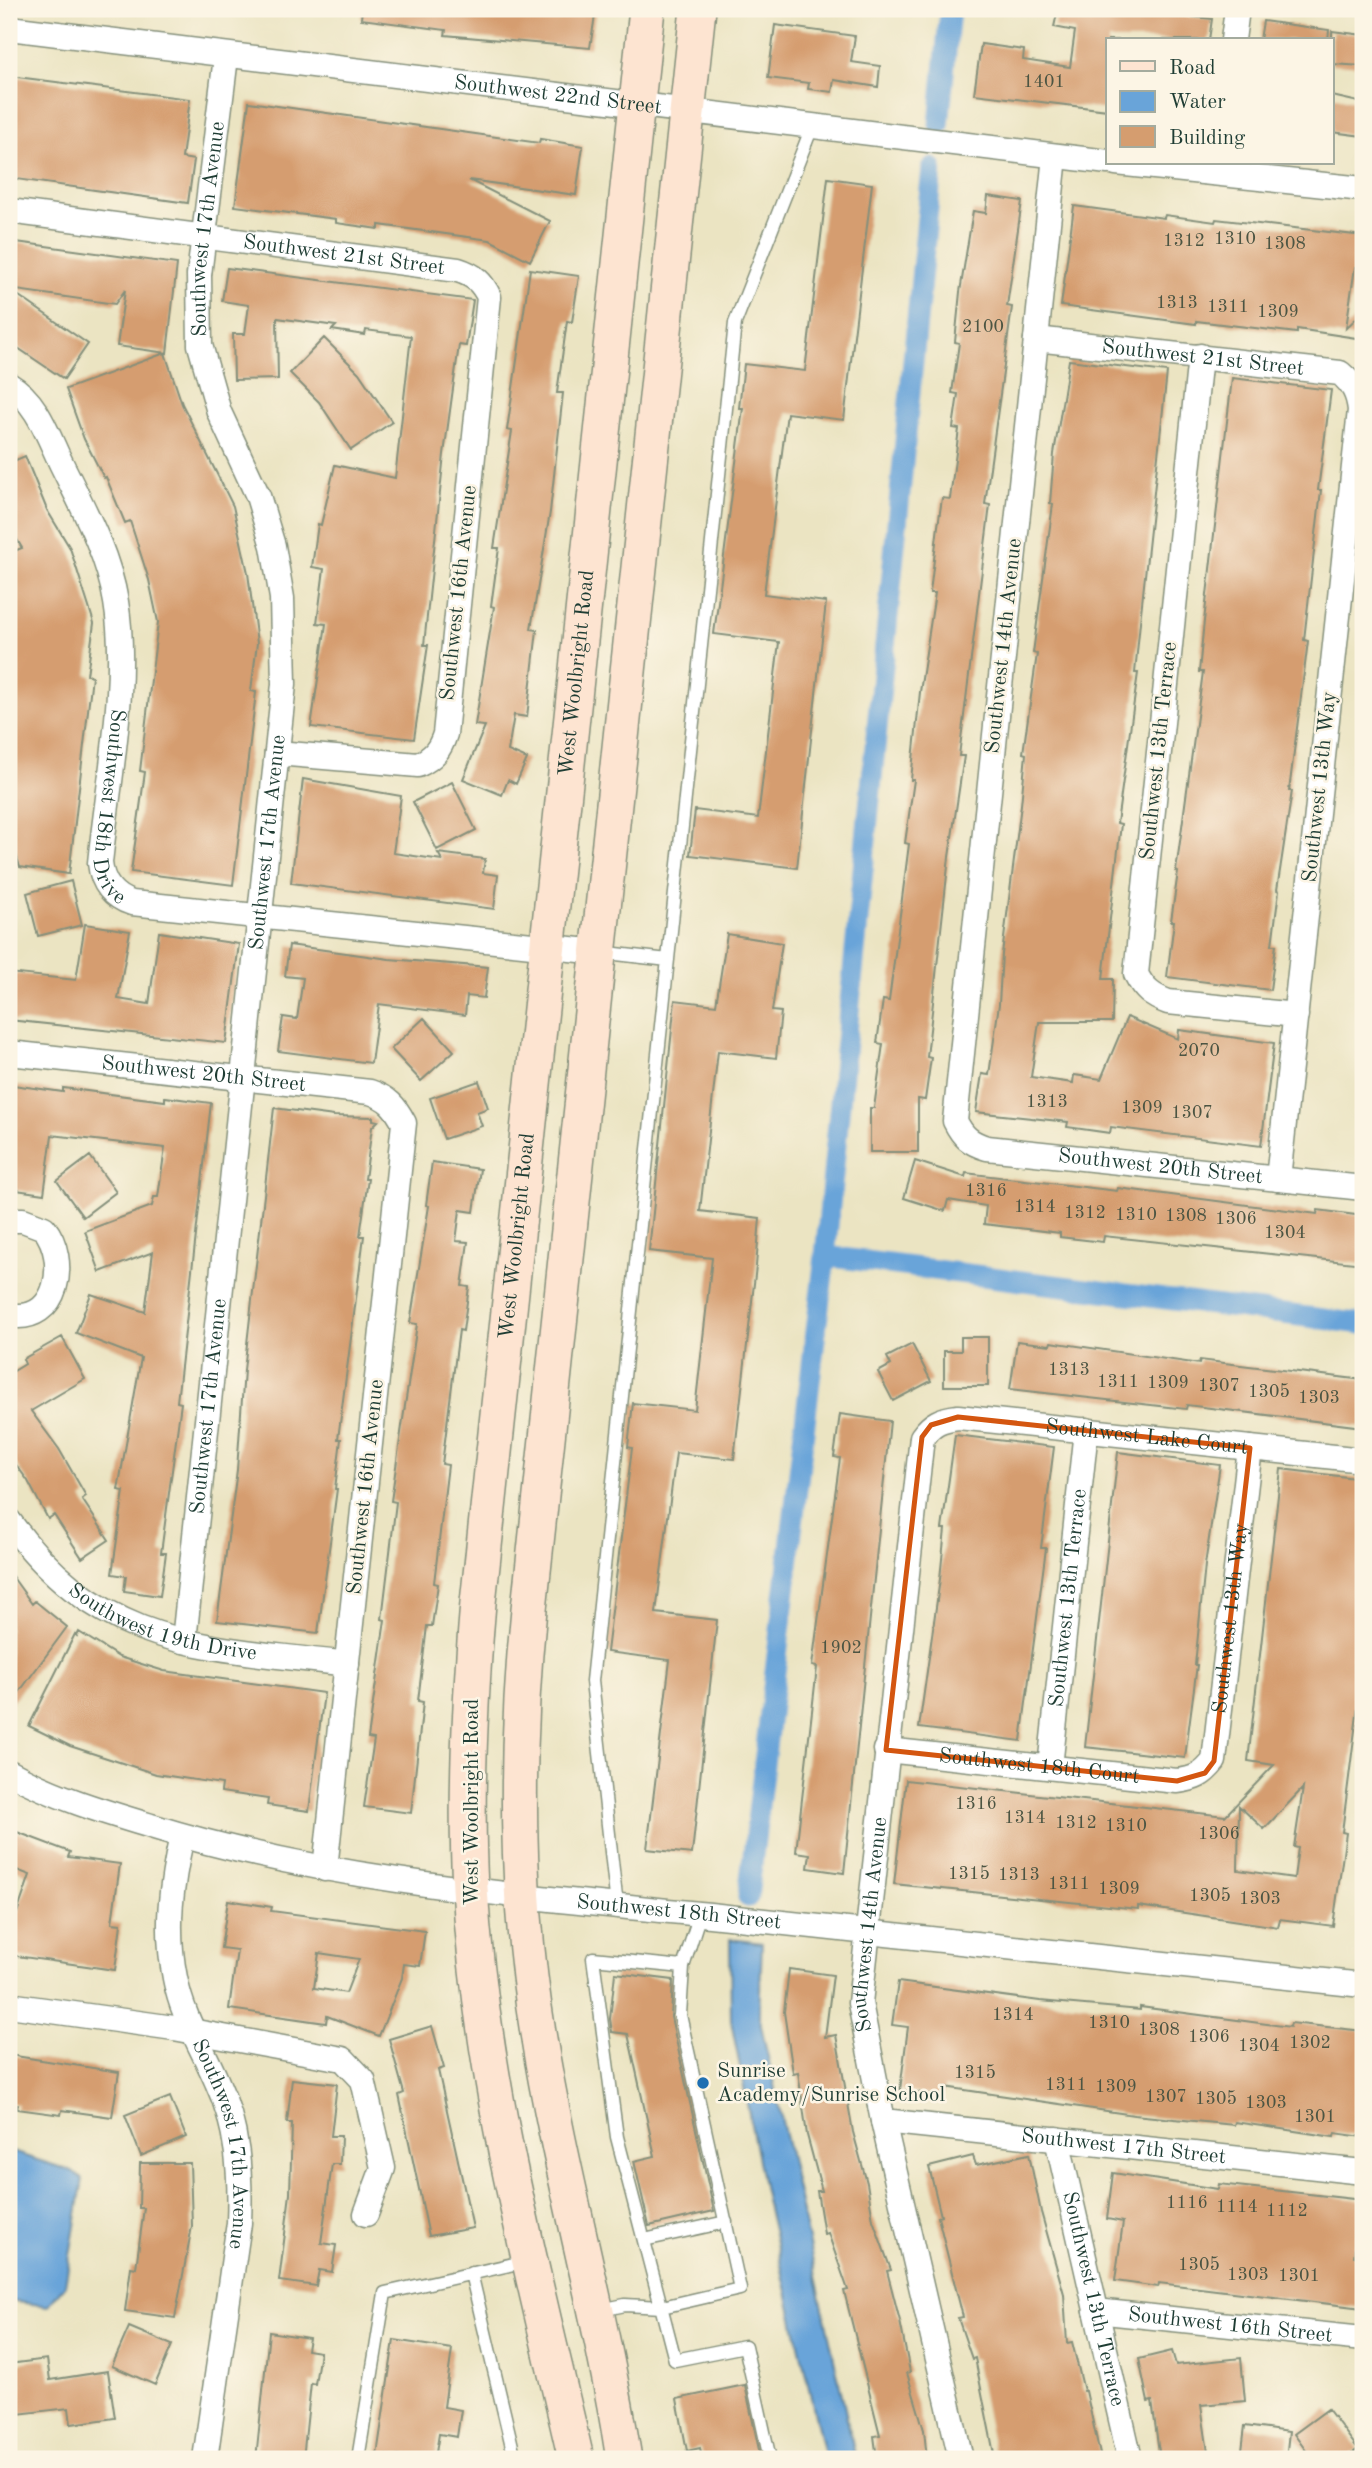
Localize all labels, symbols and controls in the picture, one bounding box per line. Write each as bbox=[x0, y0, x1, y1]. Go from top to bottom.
legend bbox=[1106, 38, 1334, 164]
text: Road bbox=[1169, 58, 1216, 79]
street label: Southwest 22nd Street bbox=[453, 72, 663, 118]
house number: 1401 bbox=[1023, 73, 1065, 91]
text: Water bbox=[1169, 92, 1226, 113]
street label: Southwest 17th Avenue bbox=[188, 120, 228, 337]
text: Building bbox=[1169, 128, 1246, 149]
house number: 1310 bbox=[1214, 230, 1256, 248]
street label: Southwest 21st Street bbox=[242, 231, 446, 279]
house number: 1312 bbox=[1163, 232, 1205, 250]
house number: 1308 bbox=[1264, 235, 1306, 253]
house number: 1313 bbox=[1156, 294, 1198, 312]
house number: 1311 bbox=[1207, 298, 1249, 316]
house number: 1309 bbox=[1257, 303, 1299, 321]
house number: 2100 bbox=[962, 318, 1004, 336]
street label: Southwest 21st Street bbox=[1101, 336, 1305, 379]
street label: Southwest 16th Avenue bbox=[437, 484, 481, 702]
street label: Southwest 14th Avenue bbox=[982, 537, 1026, 755]
street label: West Woolbright Road bbox=[555, 569, 598, 777]
street label: Southwest 13th Terrace bbox=[1137, 641, 1181, 861]
street label: Southwest 13th Way bbox=[1300, 691, 1340, 883]
street label: Southwest 18th Drive bbox=[89, 708, 129, 909]
street label: Southwest 17th Avenue bbox=[246, 734, 289, 951]
house number: 2070 bbox=[1178, 1042, 1220, 1060]
street label: Southwest 20th Street bbox=[101, 1053, 307, 1096]
house number: 1313 bbox=[1026, 1093, 1068, 1111]
house number: 1309 bbox=[1121, 1099, 1163, 1117]
house number: 1307 bbox=[1171, 1104, 1213, 1122]
street label: West Woolbright Road bbox=[496, 1132, 538, 1340]
street label: Southwest 20th Street bbox=[1057, 1145, 1264, 1188]
house number: 1316 bbox=[965, 1182, 1007, 1200]
house number: 1314 bbox=[1014, 1198, 1056, 1216]
house number: 1312 bbox=[1064, 1204, 1106, 1222]
house number: 1310 bbox=[1115, 1206, 1157, 1224]
house number: 1308 bbox=[1165, 1207, 1207, 1225]
house number: 1306 bbox=[1215, 1210, 1257, 1228]
house number: 1304 bbox=[1264, 1224, 1306, 1242]
street label: Southwest 17th Avenue bbox=[187, 1297, 230, 1515]
house number: 1313 bbox=[1048, 1361, 1090, 1379]
house number: 1311 bbox=[1097, 1373, 1139, 1391]
house number: 1309 bbox=[1147, 1374, 1189, 1392]
house number: 1307 bbox=[1198, 1377, 1240, 1395]
street label: Southwest 16th Avenue bbox=[344, 1378, 388, 1596]
house number: 1305 bbox=[1248, 1383, 1290, 1401]
house number: 1303 bbox=[1298, 1389, 1340, 1407]
street label: Southwest Lake Court bbox=[1044, 1416, 1249, 1458]
street label: Southwest 13th Terrace bbox=[1046, 1488, 1090, 1708]
street label: Southwest 13th Way bbox=[1209, 1522, 1252, 1715]
street label: Southwest 19th Drive bbox=[64, 1579, 258, 1664]
house number: 1902 bbox=[820, 1639, 862, 1657]
street label: West Woolbright Road bbox=[462, 1698, 483, 1906]
street label: Southwest 18th Court bbox=[938, 1745, 1140, 1787]
house number: 1316 bbox=[955, 1795, 997, 1813]
house number: 1314 bbox=[1004, 1809, 1046, 1827]
house number: 1312 bbox=[1055, 1814, 1097, 1832]
street label: Southwest 14th Avenue bbox=[849, 1816, 891, 2034]
house number: 1310 bbox=[1105, 1817, 1147, 1835]
house number: 1306 bbox=[1198, 1825, 1240, 1843]
house number: 1315 bbox=[948, 1865, 990, 1883]
house number: 1313 bbox=[998, 1866, 1040, 1884]
house number: 1311 bbox=[1048, 1875, 1090, 1893]
house number: 1309 bbox=[1098, 1880, 1140, 1898]
house number: 1305 bbox=[1189, 1887, 1231, 1905]
house number: 1303 bbox=[1239, 1890, 1281, 1908]
street label: Southwest 18th Street bbox=[576, 1891, 782, 1933]
house number: 1314 bbox=[992, 2006, 1034, 2024]
house number: 1310 bbox=[1088, 2014, 1130, 2032]
house number: 1308 bbox=[1138, 2021, 1180, 2039]
house number: 1306 bbox=[1188, 2028, 1230, 2046]
house number: 1302 bbox=[1289, 2034, 1331, 2052]
street label: Southwest 17th Avenue bbox=[188, 2036, 250, 2251]
house number: 1304 bbox=[1238, 2037, 1280, 2055]
place label: Sunrise Academy/Sunrise School bbox=[717, 2061, 945, 2106]
house number: 1315 bbox=[954, 2064, 996, 2082]
marker: Sunrise Academy/Sunrise School bbox=[695, 2075, 711, 2091]
house number: 1311 bbox=[1045, 2076, 1087, 2094]
house number: 1309 bbox=[1095, 2078, 1137, 2096]
house number: 1307 bbox=[1145, 2088, 1187, 2106]
house number: 1305 bbox=[1195, 2090, 1237, 2108]
house number: 1303 bbox=[1245, 2094, 1287, 2112]
house number: 1301 bbox=[1294, 2108, 1336, 2126]
street label: Southwest 17th Street bbox=[1020, 2125, 1227, 2168]
street label: Southwest 13th Terrace bbox=[1059, 2190, 1128, 2408]
house number: 1116 bbox=[1166, 2194, 1208, 2212]
house number: 1114 bbox=[1216, 2198, 1258, 2216]
house number: 1112 bbox=[1266, 2202, 1308, 2220]
house number: 1305 bbox=[1178, 2256, 1220, 2274]
house number: 1303 bbox=[1227, 2266, 1269, 2284]
house number: 1301 bbox=[1278, 2267, 1320, 2285]
street label: Southwest 16th Street bbox=[1127, 2304, 1334, 2346]

